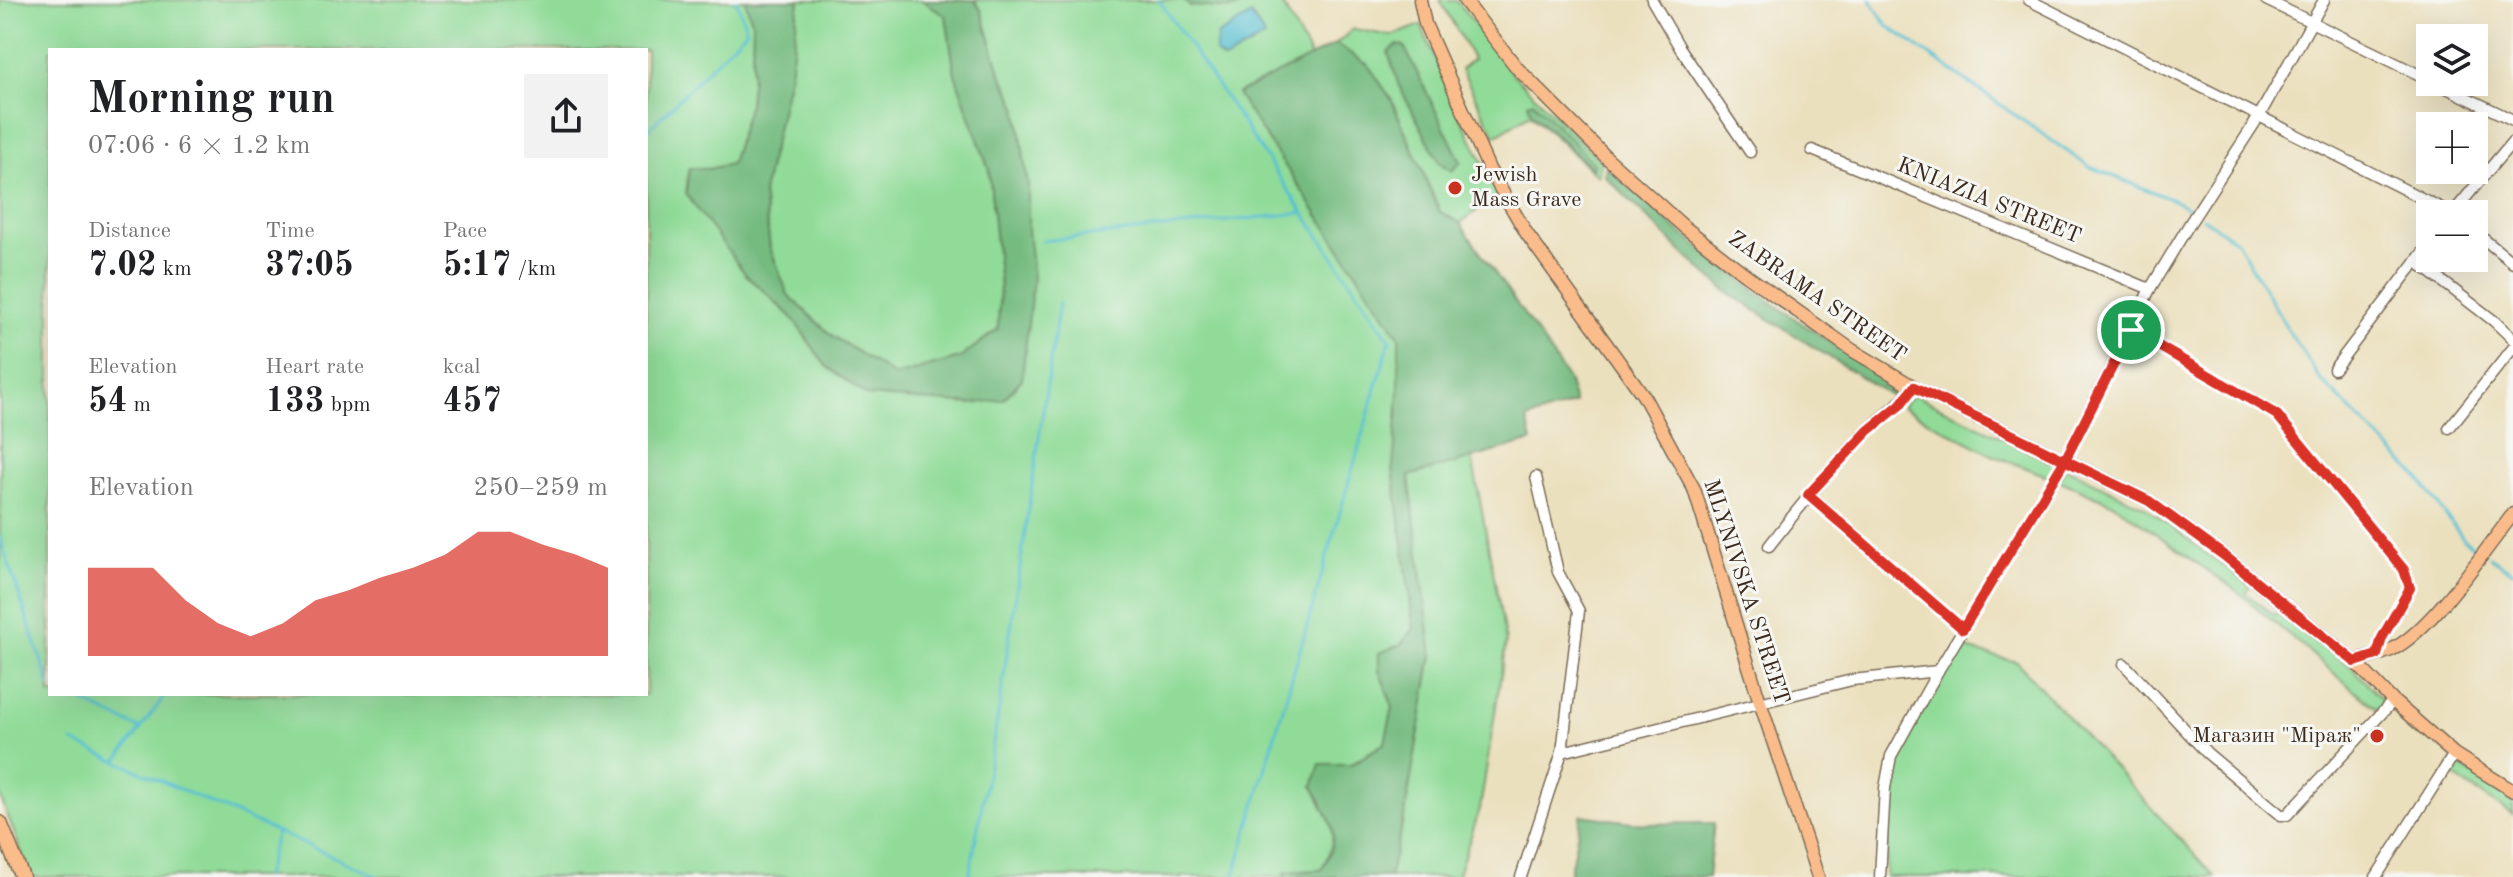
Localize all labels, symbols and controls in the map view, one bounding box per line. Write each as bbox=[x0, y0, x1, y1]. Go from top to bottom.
map controls bbox=[2416, 24, 2488, 272]
button: layers bbox=[2416, 24, 2488, 96]
button: share bbox=[524, 74, 608, 158]
text: Morning run bbox=[88, 78, 335, 122]
button: + bbox=[2416, 112, 2488, 184]
text: 07:06 · 6 × 1.2 km bbox=[88, 133, 310, 159]
street label: KNIAZIA STREET bbox=[1894, 154, 2084, 248]
place label: Jewish Mass Grave bbox=[1471, 164, 1581, 211]
marker: Jewish Mass Grave bbox=[1446, 179, 1464, 197]
button: − bbox=[2416, 200, 2488, 272]
text: Distance bbox=[88, 220, 171, 242]
text: Time bbox=[265, 220, 315, 242]
text: Pace bbox=[443, 220, 487, 242]
street label: ZABRAMA STREET bbox=[1724, 227, 1910, 367]
text: 7.02 bbox=[88, 249, 157, 283]
text: 37:05 bbox=[265, 249, 354, 283]
text: 5:17 bbox=[443, 249, 511, 283]
text: km bbox=[157, 258, 192, 280]
text: /km bbox=[511, 258, 556, 280]
pin bbox=[2097, 296, 2165, 364]
icon: arrive bbox=[2109, 308, 2153, 352]
text: Elevation bbox=[88, 356, 178, 378]
text: Heart rate bbox=[265, 356, 364, 378]
text: kcal bbox=[443, 356, 481, 378]
text: 54 bbox=[88, 385, 127, 419]
text: 133 bbox=[265, 385, 325, 419]
text: 457 bbox=[443, 385, 502, 419]
text: m bbox=[127, 394, 151, 416]
text: bpm bbox=[325, 394, 371, 416]
text: Elevation bbox=[88, 475, 194, 501]
text: 250–259 m bbox=[473, 475, 608, 501]
street label: MLYNIVSKA STREET bbox=[1699, 477, 1793, 707]
place label: Магазин "Міраж" bbox=[2193, 725, 2361, 747]
marker: Магазин "Міраж" bbox=[2368, 727, 2386, 745]

